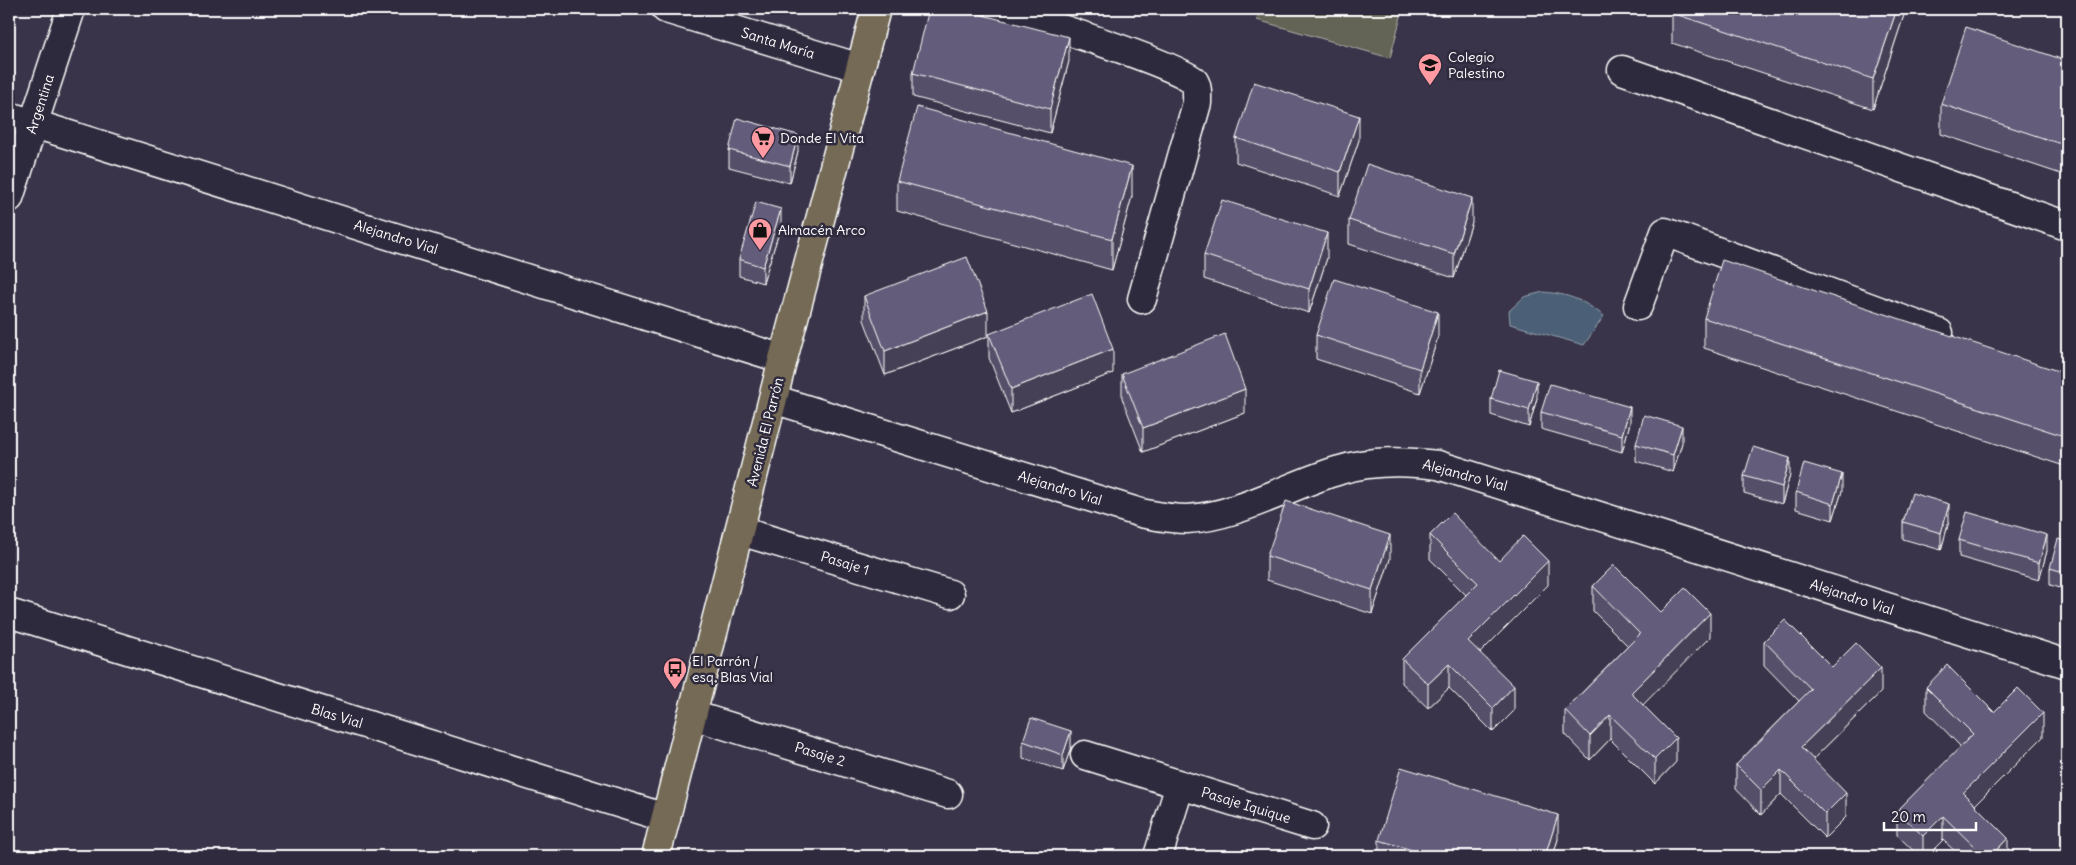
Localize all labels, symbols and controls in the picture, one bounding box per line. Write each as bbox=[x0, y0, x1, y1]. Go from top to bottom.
street label: Santa María bbox=[739, 23, 817, 63]
place label: Colegio Palestino bbox=[1448, 48, 1505, 82]
school or university icon: Colegio Palestino bbox=[1417, 52, 1443, 86]
street label: Argentina bbox=[22, 72, 58, 136]
supermarket icon: Donde El Vita bbox=[750, 125, 776, 159]
place label: Donde El Vita bbox=[780, 129, 864, 147]
street label: Alejandro Vial bbox=[352, 216, 440, 258]
shop icon: Almacén Arco bbox=[747, 217, 773, 251]
place label: Almacén Arco bbox=[778, 221, 866, 239]
street label: Avenida El Parrón bbox=[743, 375, 787, 489]
street label: Alejandro Vial bbox=[1421, 455, 1509, 495]
street label: Alejandro Vial bbox=[1016, 467, 1104, 509]
street label: Pasaje 1 bbox=[818, 547, 872, 579]
street label: Alejandro Vial bbox=[1808, 575, 1896, 619]
place label: El Parrón / esq. Blas Vial bbox=[692, 652, 773, 686]
bus stop icon: El Parrón / esq. Blas Vial bbox=[662, 656, 688, 690]
street label: Blas Vial bbox=[309, 700, 365, 732]
street label: Pasaje 2 bbox=[792, 738, 848, 770]
street label: Pasaje Iquique bbox=[1199, 783, 1293, 827]
scale bar bbox=[1884, 800, 1976, 832]
text: 20 m bbox=[1891, 807, 1926, 826]

